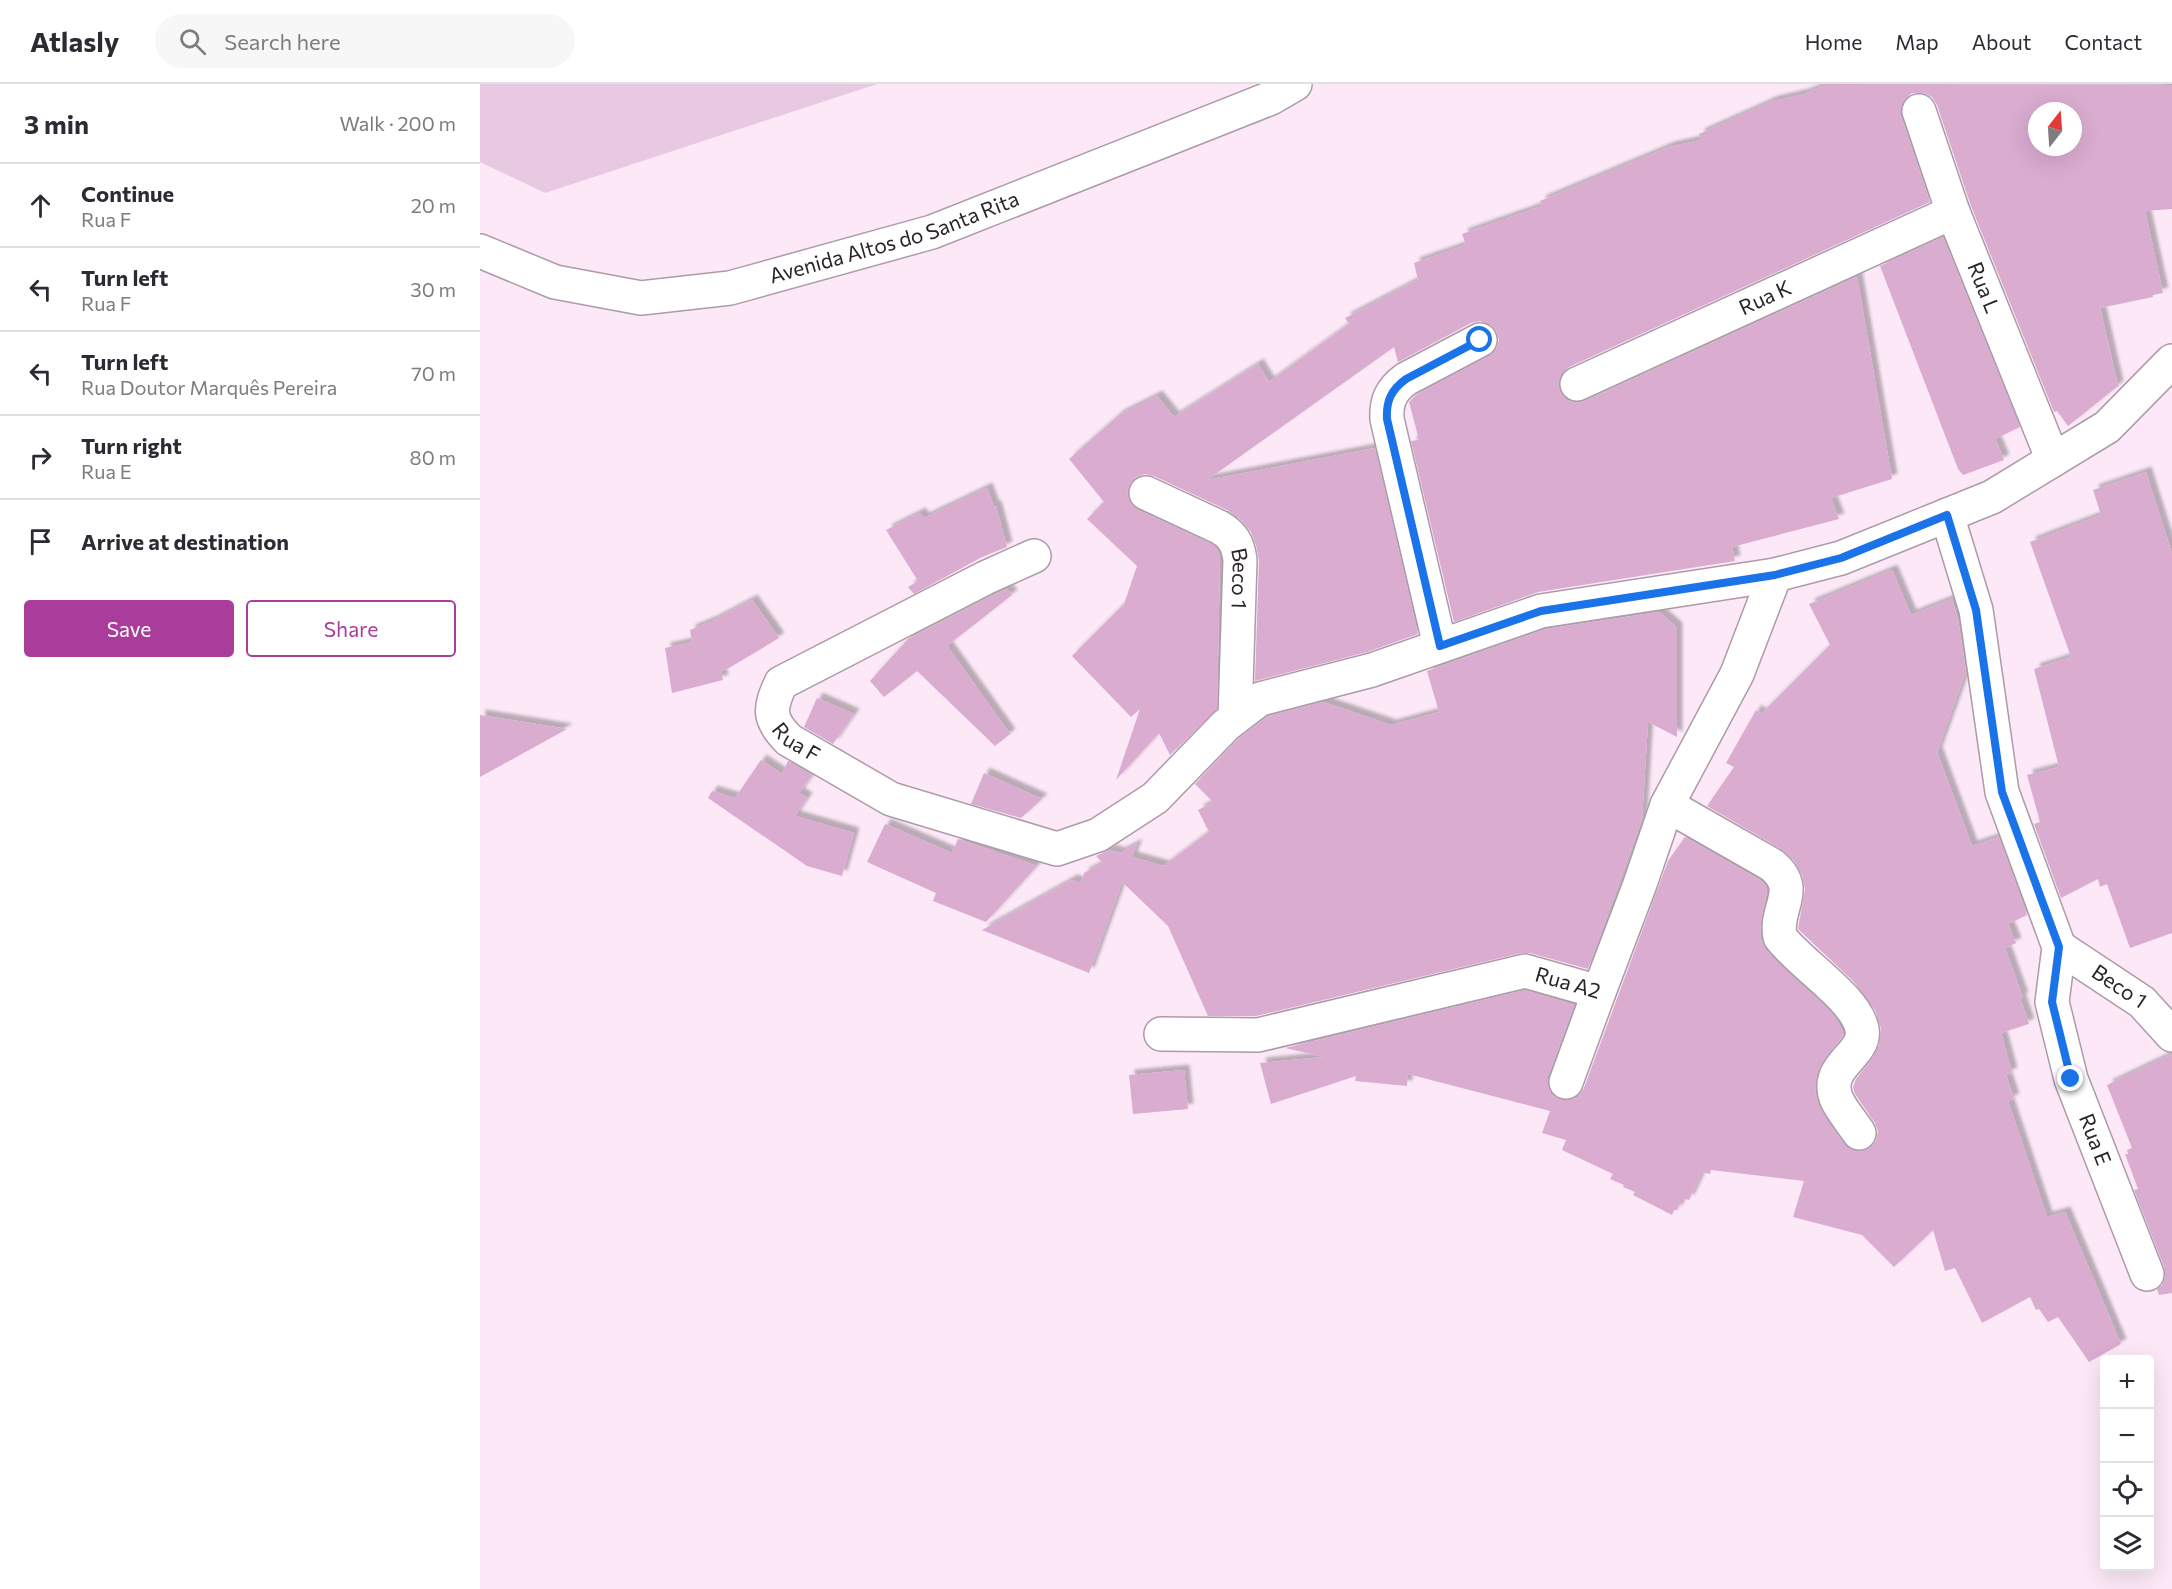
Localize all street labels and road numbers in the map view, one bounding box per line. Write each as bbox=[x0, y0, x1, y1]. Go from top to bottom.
street label: Avenida Altos do Santa Rita bbox=[766, 185, 1022, 288]
street label: Rua L bbox=[1963, 258, 2006, 316]
street label: Rua K bbox=[1734, 274, 1795, 319]
street label: Beco 1 bbox=[1227, 546, 1254, 609]
street label: Rua F bbox=[768, 717, 825, 766]
street label: Beco 1 bbox=[2088, 958, 2152, 1013]
street label: Rua A2 bbox=[1533, 961, 1604, 1003]
street label: Rua E bbox=[2075, 1110, 2117, 1168]

